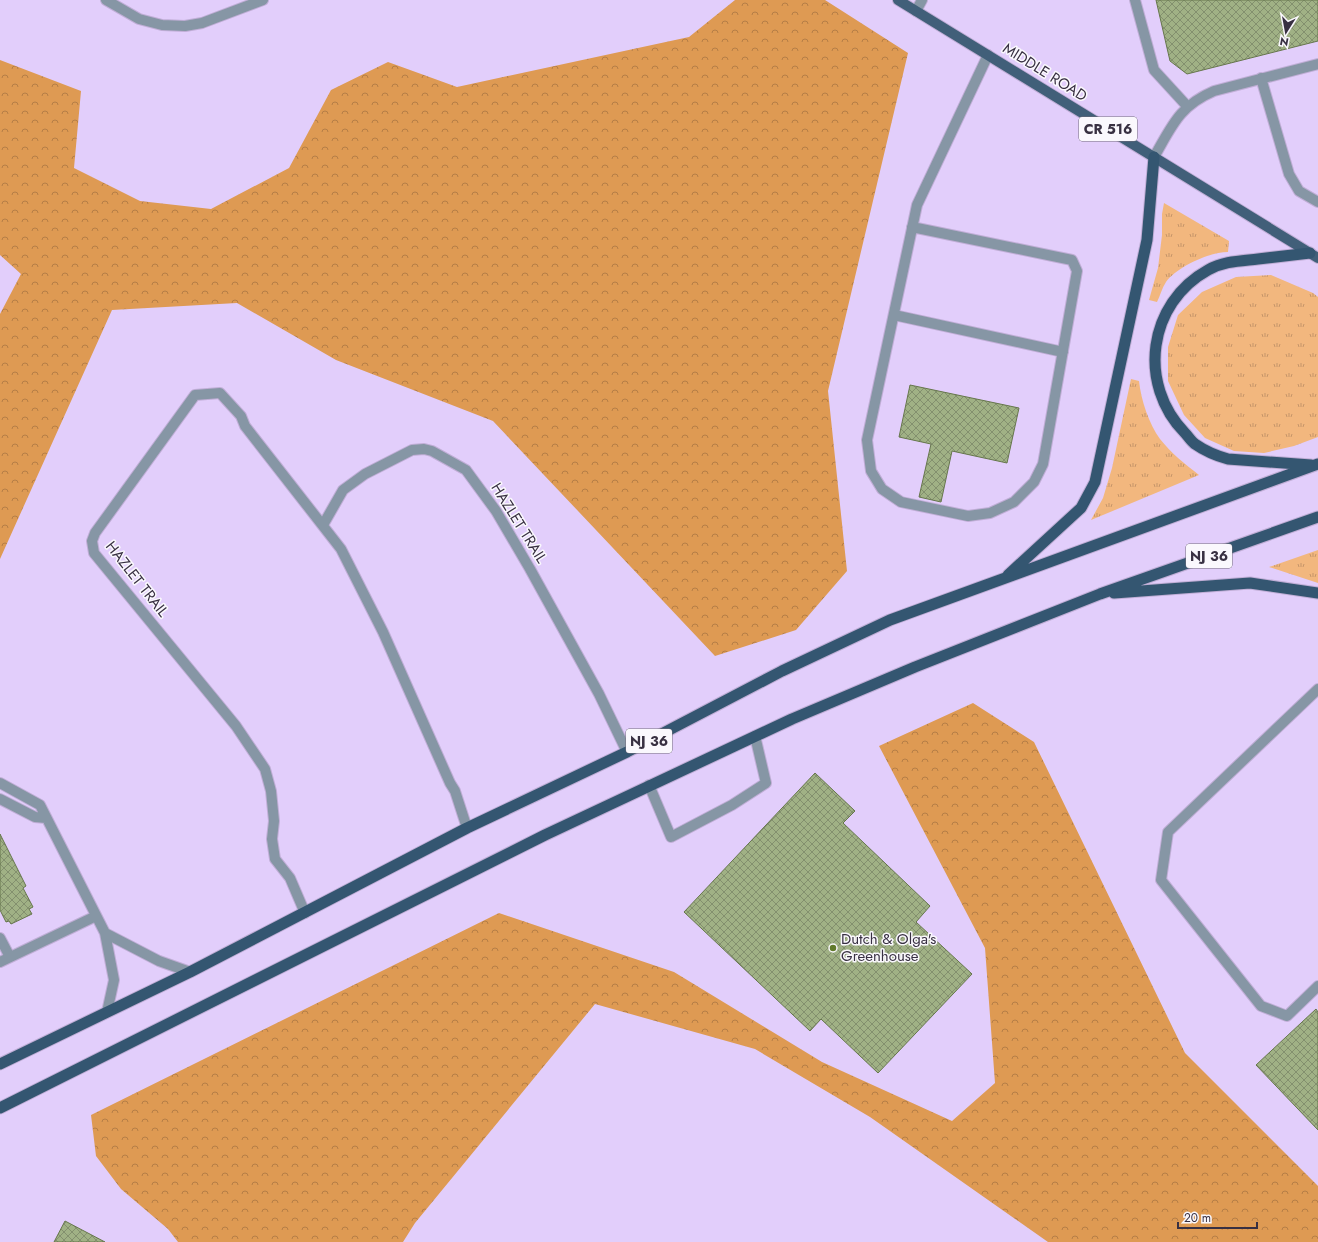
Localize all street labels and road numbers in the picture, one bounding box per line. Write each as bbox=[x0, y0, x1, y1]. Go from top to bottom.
street label: MIDDLE ROAD bbox=[999, 37, 1091, 107]
road number: CR 516 bbox=[1079, 117, 1137, 141]
street label: HAZLET TRAIL bbox=[486, 479, 553, 568]
street label: HAZLET TRAIL bbox=[100, 536, 174, 622]
road number: NJ 36 bbox=[1186, 544, 1232, 568]
road number: NJ 36 bbox=[626, 729, 672, 753]

